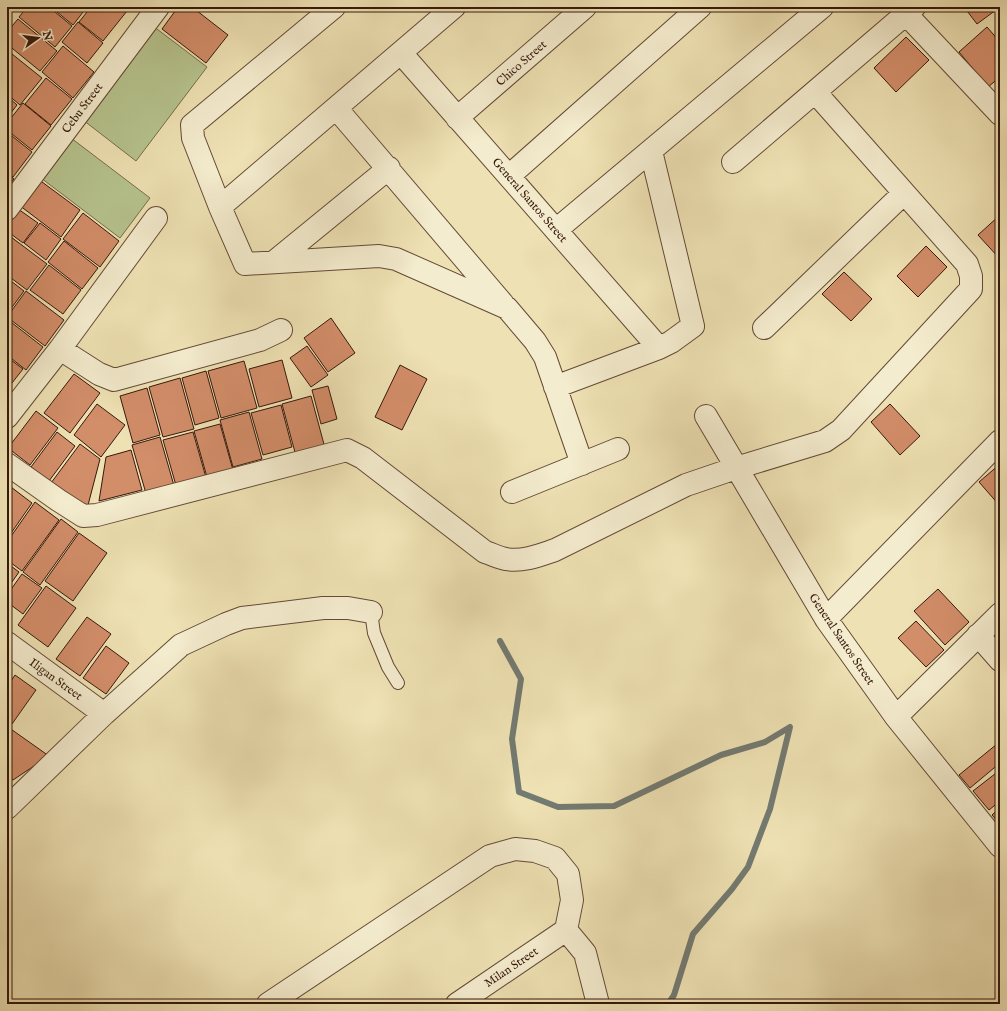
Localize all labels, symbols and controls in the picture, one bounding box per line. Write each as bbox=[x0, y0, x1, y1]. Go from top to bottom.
north arrow bbox=[18, 18, 58, 58]
text: N bbox=[39, 29, 55, 43]
street label: Chico Street bbox=[493, 37, 550, 89]
street label: Cebu Street bbox=[59, 80, 106, 136]
street label: General Santos Street bbox=[489, 155, 570, 246]
street label: General Santos Street bbox=[805, 591, 878, 688]
street label: Iligan Street bbox=[26, 655, 85, 704]
street label: Milan Street bbox=[481, 944, 541, 991]

